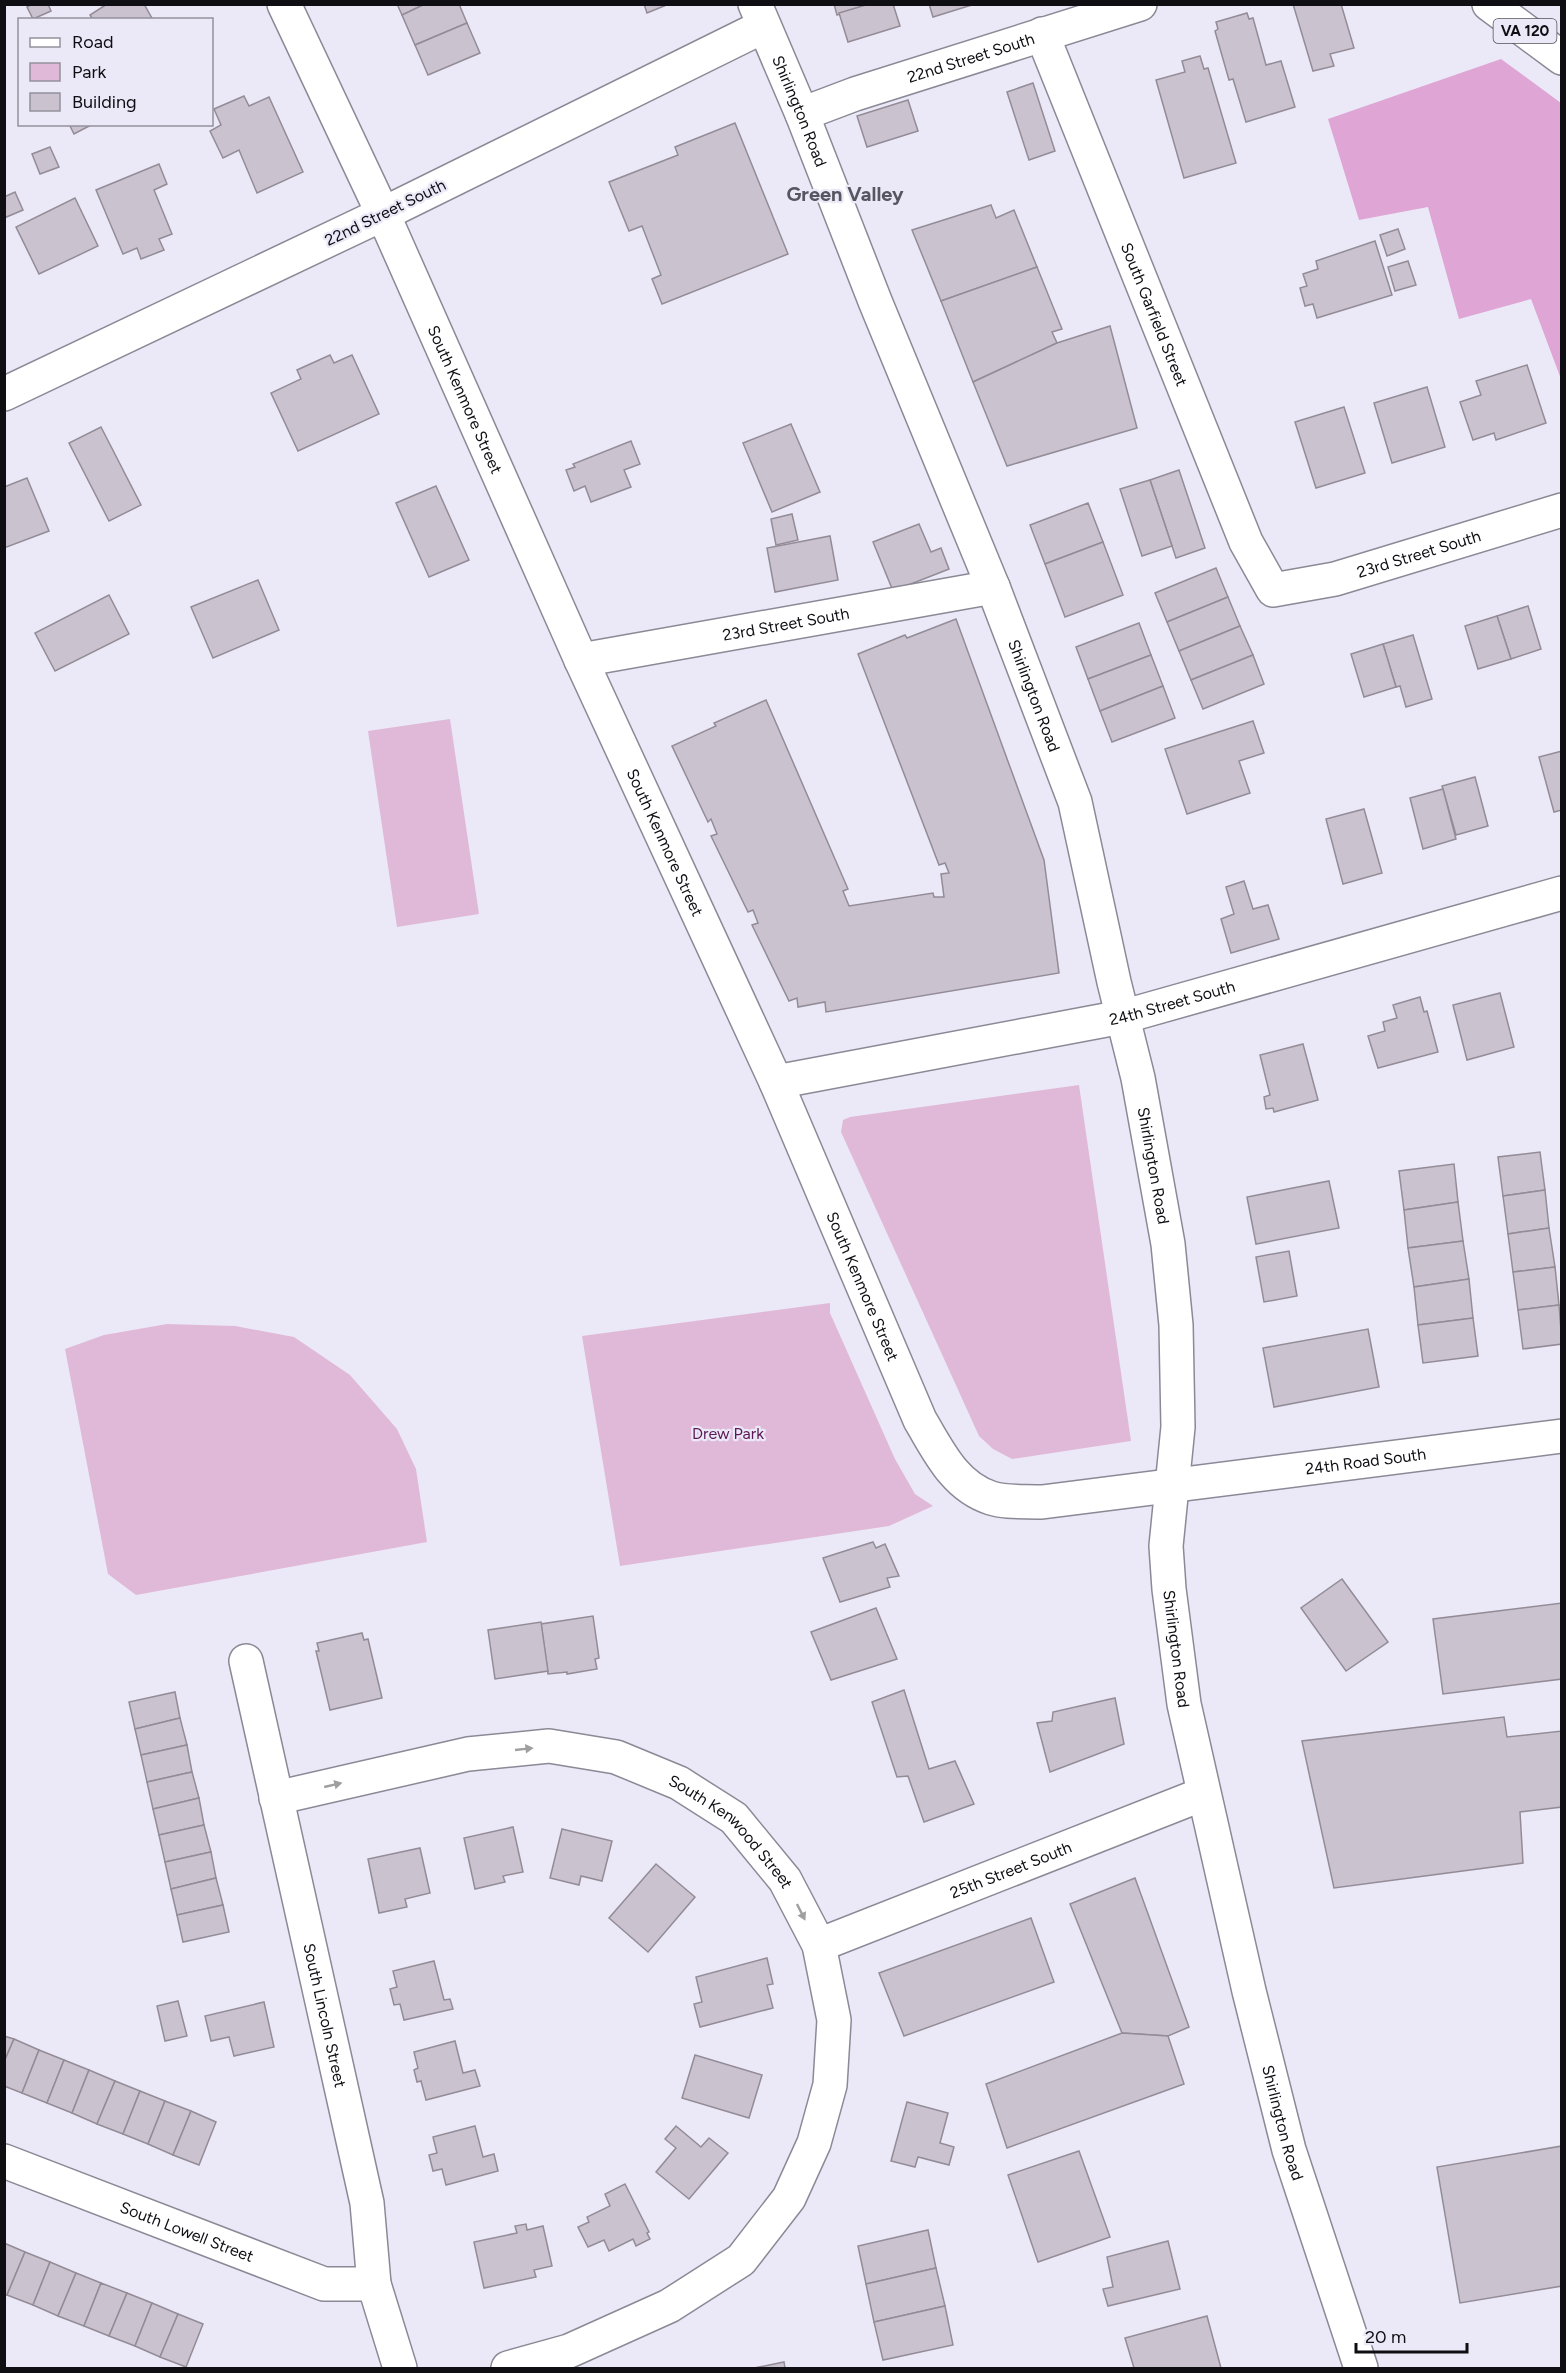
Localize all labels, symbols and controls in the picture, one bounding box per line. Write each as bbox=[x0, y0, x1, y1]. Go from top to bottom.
legend bbox=[18, 18, 213, 126]
road number: VA 120 bbox=[1494, 19, 1556, 43]
street label: 22nd Street South bbox=[905, 29, 1037, 87]
text: Road bbox=[72, 31, 113, 53]
street label: Shirlington Road bbox=[768, 53, 831, 169]
text: Park bbox=[72, 61, 107, 83]
text: Building bbox=[72, 91, 137, 113]
street label: 22nd Street South bbox=[322, 175, 449, 250]
district label: Green Valley bbox=[786, 182, 904, 206]
street label: South Garfield Street bbox=[1117, 240, 1191, 389]
street label: South Kenmore Street bbox=[424, 323, 506, 477]
street label: 23rd Street South bbox=[1355, 526, 1483, 582]
street label: 23rd Street South bbox=[721, 604, 851, 645]
street label: Shirlington Road bbox=[1004, 637, 1064, 755]
street label: South Kenmore Street bbox=[623, 766, 707, 919]
street label: 24th Street South bbox=[1108, 977, 1237, 1029]
street label: Shirlington Road bbox=[1133, 1106, 1173, 1226]
street label: South Kenmore Street bbox=[822, 1209, 903, 1364]
park label: Drew Park bbox=[692, 1424, 764, 1443]
street label: 24th Road South bbox=[1304, 1444, 1427, 1479]
street label: Shirlington Road bbox=[1159, 1589, 1193, 1709]
one-way arrow bbox=[515, 1744, 534, 1754]
street label: South Kenwood Street bbox=[666, 1771, 797, 1892]
one-way arrow bbox=[324, 1780, 343, 1789]
street label: 25th Street South bbox=[947, 1838, 1074, 1903]
one-way arrow bbox=[797, 1903, 806, 1920]
street label: South Lincoln Street bbox=[299, 1941, 350, 2089]
street label: Shirlington Road bbox=[1258, 2063, 1307, 2183]
street label: South Lowell Street bbox=[117, 2198, 256, 2266]
scale bar bbox=[1356, 2316, 1467, 2354]
text: 20 m bbox=[1365, 2326, 1406, 2348]

